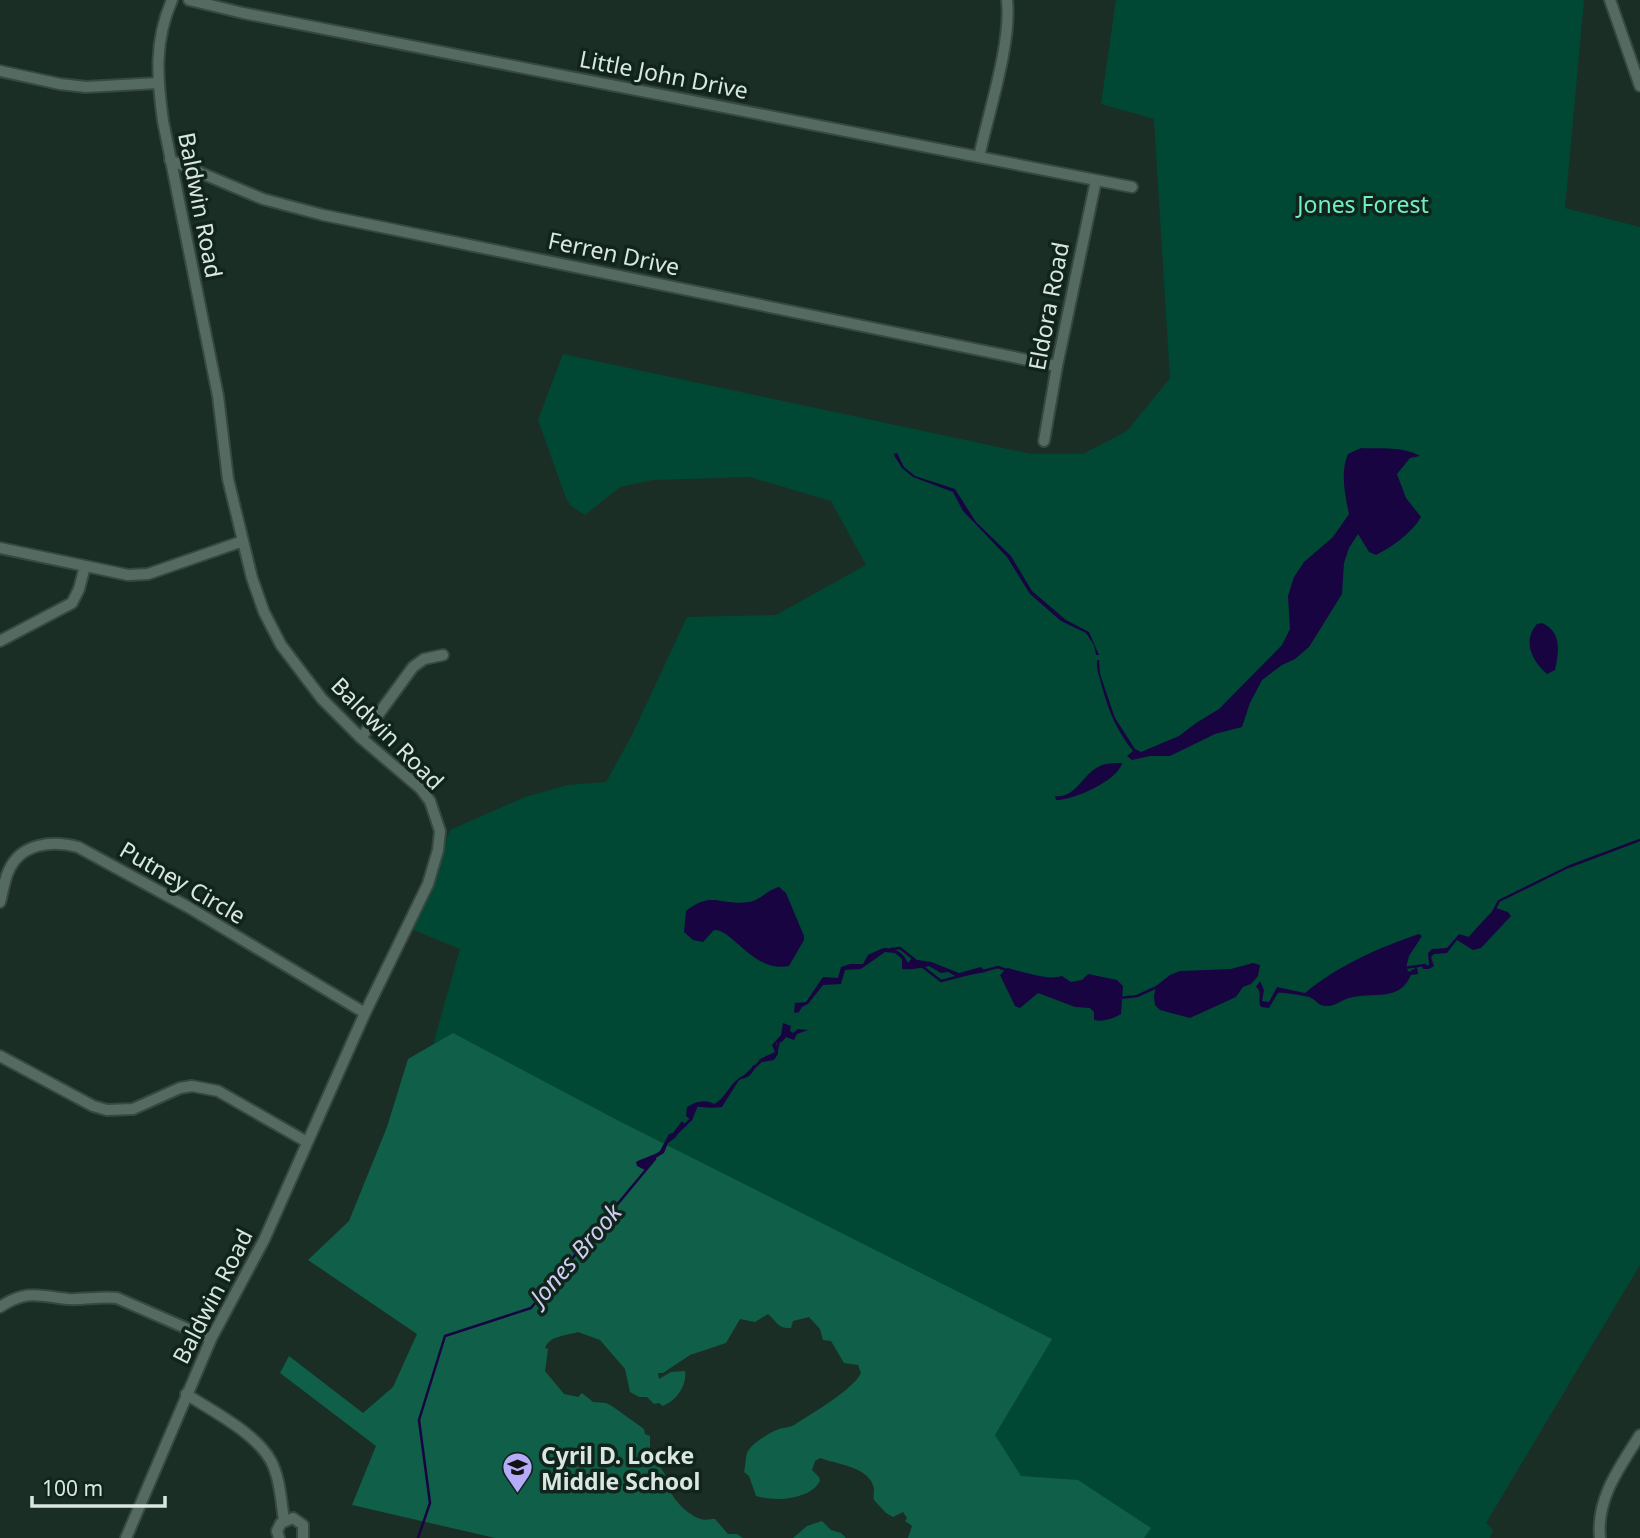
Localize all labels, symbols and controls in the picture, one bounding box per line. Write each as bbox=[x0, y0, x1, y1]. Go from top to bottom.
street label: Little John Drive bbox=[577, 42, 751, 106]
street label: Baldwin Road bbox=[171, 130, 231, 280]
park label: Jones Forest bbox=[1295, 188, 1429, 220]
street label: Ferren Drive bbox=[545, 223, 683, 283]
street label: Eldora Road bbox=[1020, 239, 1076, 373]
street label: Baldwin Road bbox=[325, 670, 451, 796]
street label: Putney Circle bbox=[114, 833, 252, 931]
water label: Jones Brook bbox=[519, 1195, 629, 1315]
street label: Baldwin Road bbox=[164, 1223, 260, 1369]
place label: Cyril D. Locke Middle School bbox=[541, 1439, 700, 1497]
school or university icon: Cyril D. Locke Middle School bbox=[501, 1451, 535, 1495]
scale bar bbox=[32, 1464, 164, 1508]
text: 100 m bbox=[42, 1474, 103, 1502]

